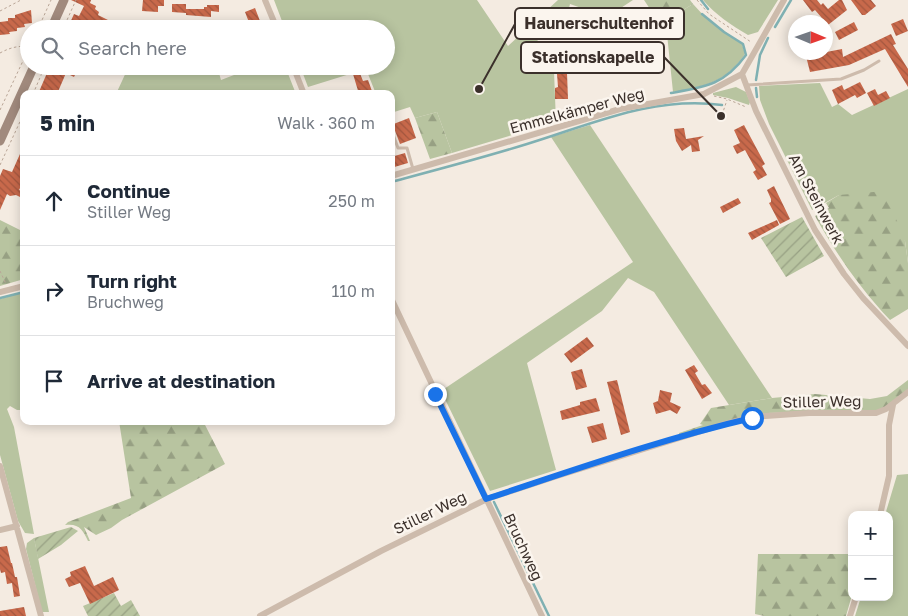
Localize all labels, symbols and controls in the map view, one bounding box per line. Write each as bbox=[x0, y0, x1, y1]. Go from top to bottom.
callout: Haunerschultenhof bbox=[515, 8, 684, 39]
text: Haunerschultenhof bbox=[524, 13, 674, 33]
north arrow bbox=[788, 15, 833, 60]
search box bbox=[20, 20, 395, 75]
icon: search bbox=[38, 34, 66, 62]
text: Search here bbox=[78, 36, 187, 59]
callout: Stationskapelle bbox=[521, 42, 664, 73]
text: Stationskapelle bbox=[531, 47, 655, 67]
street label: Emmelkämper Weg bbox=[508, 83, 646, 137]
text: 5 min bbox=[40, 110, 95, 136]
text: Walk · 360 m bbox=[277, 113, 375, 133]
street label: Am Steinwerk bbox=[786, 151, 848, 247]
text: Continue bbox=[87, 179, 170, 202]
icon: ahead bbox=[40, 187, 68, 215]
text: 250 m bbox=[328, 191, 375, 211]
text: Stiller Weg bbox=[87, 202, 171, 222]
text: Turn right bbox=[87, 269, 177, 292]
icon: right bbox=[40, 277, 68, 305]
text: 110 m bbox=[331, 281, 375, 301]
text: Bruchweg bbox=[87, 292, 164, 312]
icon: arrive bbox=[40, 367, 68, 395]
text: Arrive at destination bbox=[87, 369, 275, 392]
route end bbox=[424, 383, 447, 406]
street label: Stiller Weg bbox=[782, 391, 862, 411]
route start bbox=[741, 407, 764, 430]
street label: Stiller Weg bbox=[390, 487, 469, 537]
street label: Bruchweg bbox=[501, 510, 547, 583]
map controls bbox=[848, 511, 893, 601]
button: + bbox=[848, 511, 893, 556]
button: − bbox=[848, 556, 893, 601]

